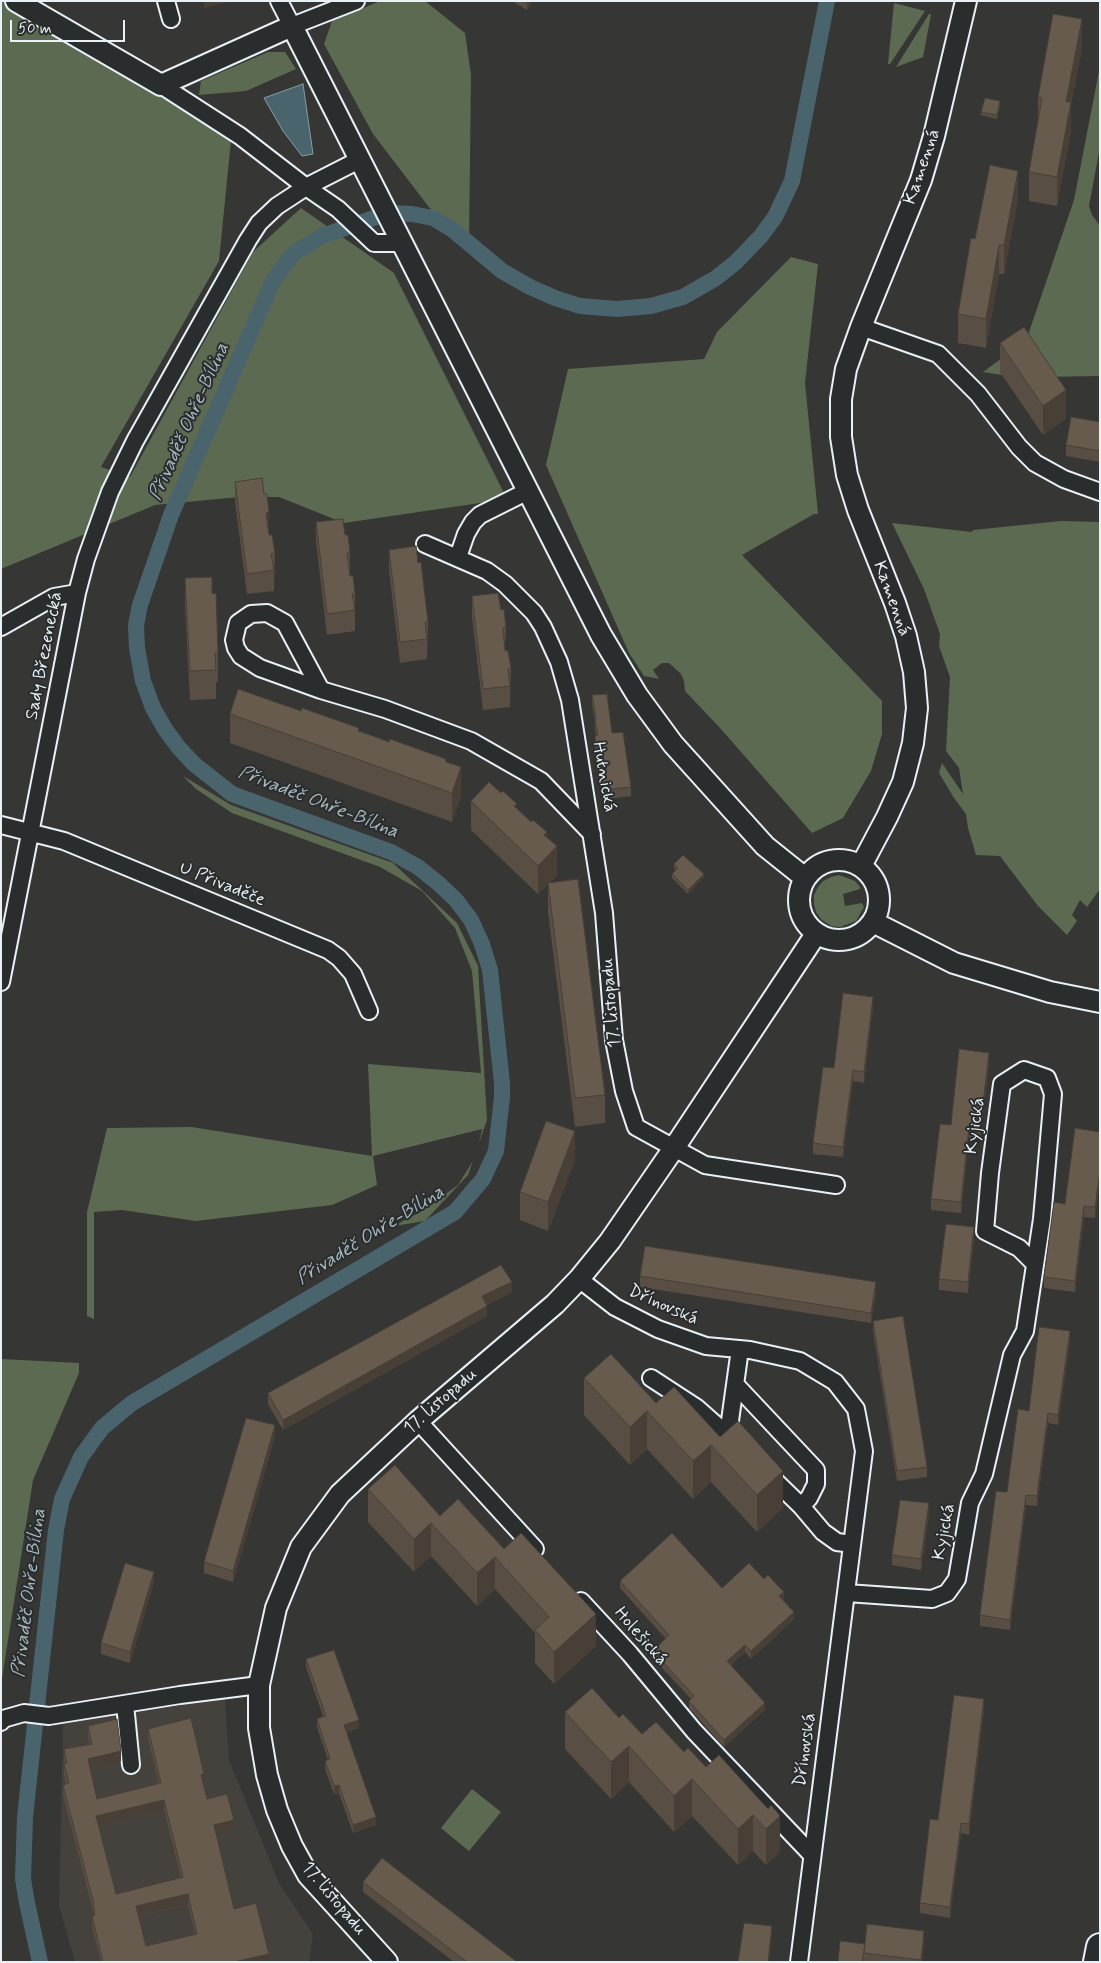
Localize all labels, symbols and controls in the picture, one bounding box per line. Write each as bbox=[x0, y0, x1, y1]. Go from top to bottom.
scale bar bbox=[12, 10, 128, 42]
text: 50 m bbox=[18, 19, 52, 39]
street label: Kamenná bbox=[900, 126, 946, 208]
water label: Přivaděč Ohře-Bílina bbox=[145, 340, 235, 504]
street label: Kamenná bbox=[867, 558, 915, 640]
street label: Sady Březenecká bbox=[22, 590, 68, 722]
street label: Hutnická bbox=[586, 740, 620, 814]
water label: Přivaděč Ohře-Bílina bbox=[235, 762, 401, 844]
street label: U Přivaděče bbox=[176, 858, 268, 912]
street label: 17. listopadu bbox=[597, 957, 627, 1049]
street label: Kyjická bbox=[961, 1096, 991, 1156]
water label: Přivaděč Ohře-Bílina bbox=[293, 1181, 449, 1291]
street label: Dřínovská bbox=[625, 1281, 701, 1331]
street label: 17. listopadu bbox=[400, 1364, 482, 1440]
street label: Kyjická bbox=[929, 1502, 961, 1562]
water label: Přivaděč Ohře-Bílina bbox=[8, 1507, 52, 1679]
street label: Holešická bbox=[609, 1603, 671, 1671]
street label: Dřínovská bbox=[790, 1712, 822, 1788]
street label: 17. listopadu bbox=[296, 1858, 370, 1940]

